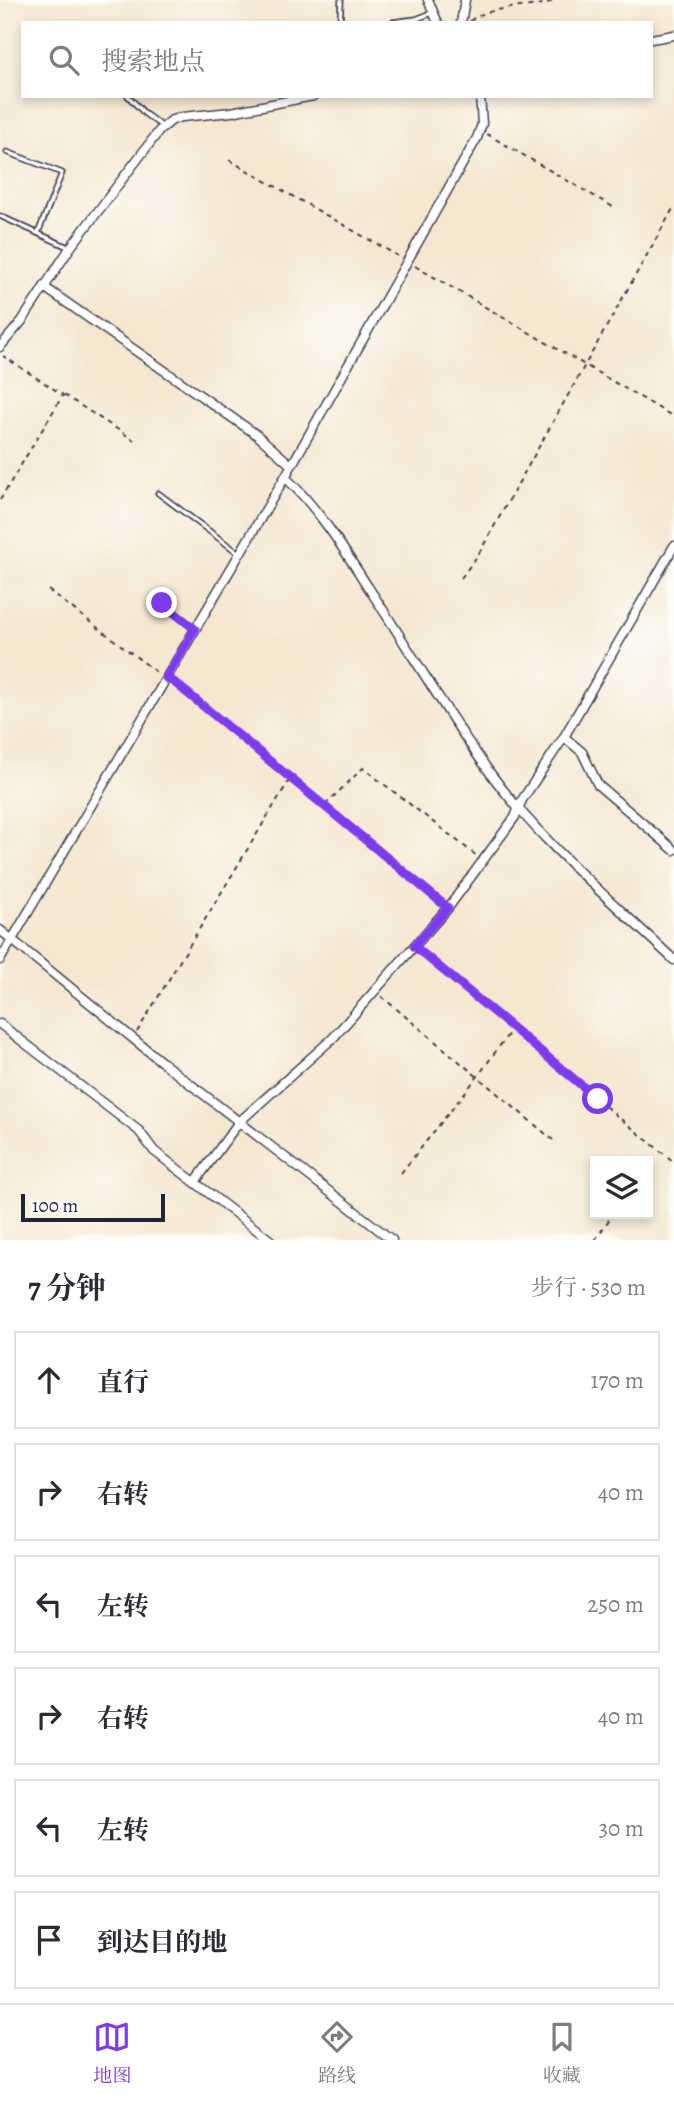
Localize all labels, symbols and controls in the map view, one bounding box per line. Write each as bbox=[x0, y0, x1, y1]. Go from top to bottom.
search box bbox=[21, 21, 653, 98]
icon: search bbox=[45, 41, 83, 79]
text: 搜索地点 bbox=[101, 44, 205, 79]
route end bbox=[146, 587, 177, 618]
route start bbox=[582, 1083, 613, 1114]
map controls bbox=[590, 1156, 653, 1219]
button: layers bbox=[590, 1156, 653, 1219]
scale bar bbox=[21, 1191, 164, 1223]
text: 100 m bbox=[32, 1193, 78, 1219]
text: 7 分钟 bbox=[28, 1268, 106, 1308]
text: 步行 · 530 m bbox=[531, 1272, 646, 1303]
icon: ahead bbox=[30, 1361, 68, 1399]
text: 直行 bbox=[97, 1365, 149, 1400]
text: 170 m bbox=[591, 1365, 644, 1396]
icon: right bbox=[30, 1473, 68, 1511]
text: 右转 bbox=[97, 1477, 149, 1512]
text: 40 m bbox=[598, 1477, 644, 1508]
icon: left bbox=[30, 1585, 68, 1623]
text: 左转 bbox=[97, 1589, 149, 1624]
text: 250 m bbox=[587, 1589, 644, 1620]
icon: right bbox=[30, 1697, 68, 1735]
text: 右转 bbox=[97, 1701, 149, 1736]
text: 40 m bbox=[598, 1701, 644, 1732]
icon: left bbox=[30, 1809, 68, 1847]
text: 左转 bbox=[97, 1813, 149, 1848]
text: 30 m bbox=[598, 1813, 644, 1844]
icon: arrive bbox=[30, 1921, 68, 1959]
text: 到达目的地 bbox=[97, 1925, 227, 1960]
tab: 地图 bbox=[93, 2018, 131, 2089]
tab: 路线 bbox=[318, 2018, 356, 2089]
tab: 收藏 bbox=[543, 2018, 581, 2089]

